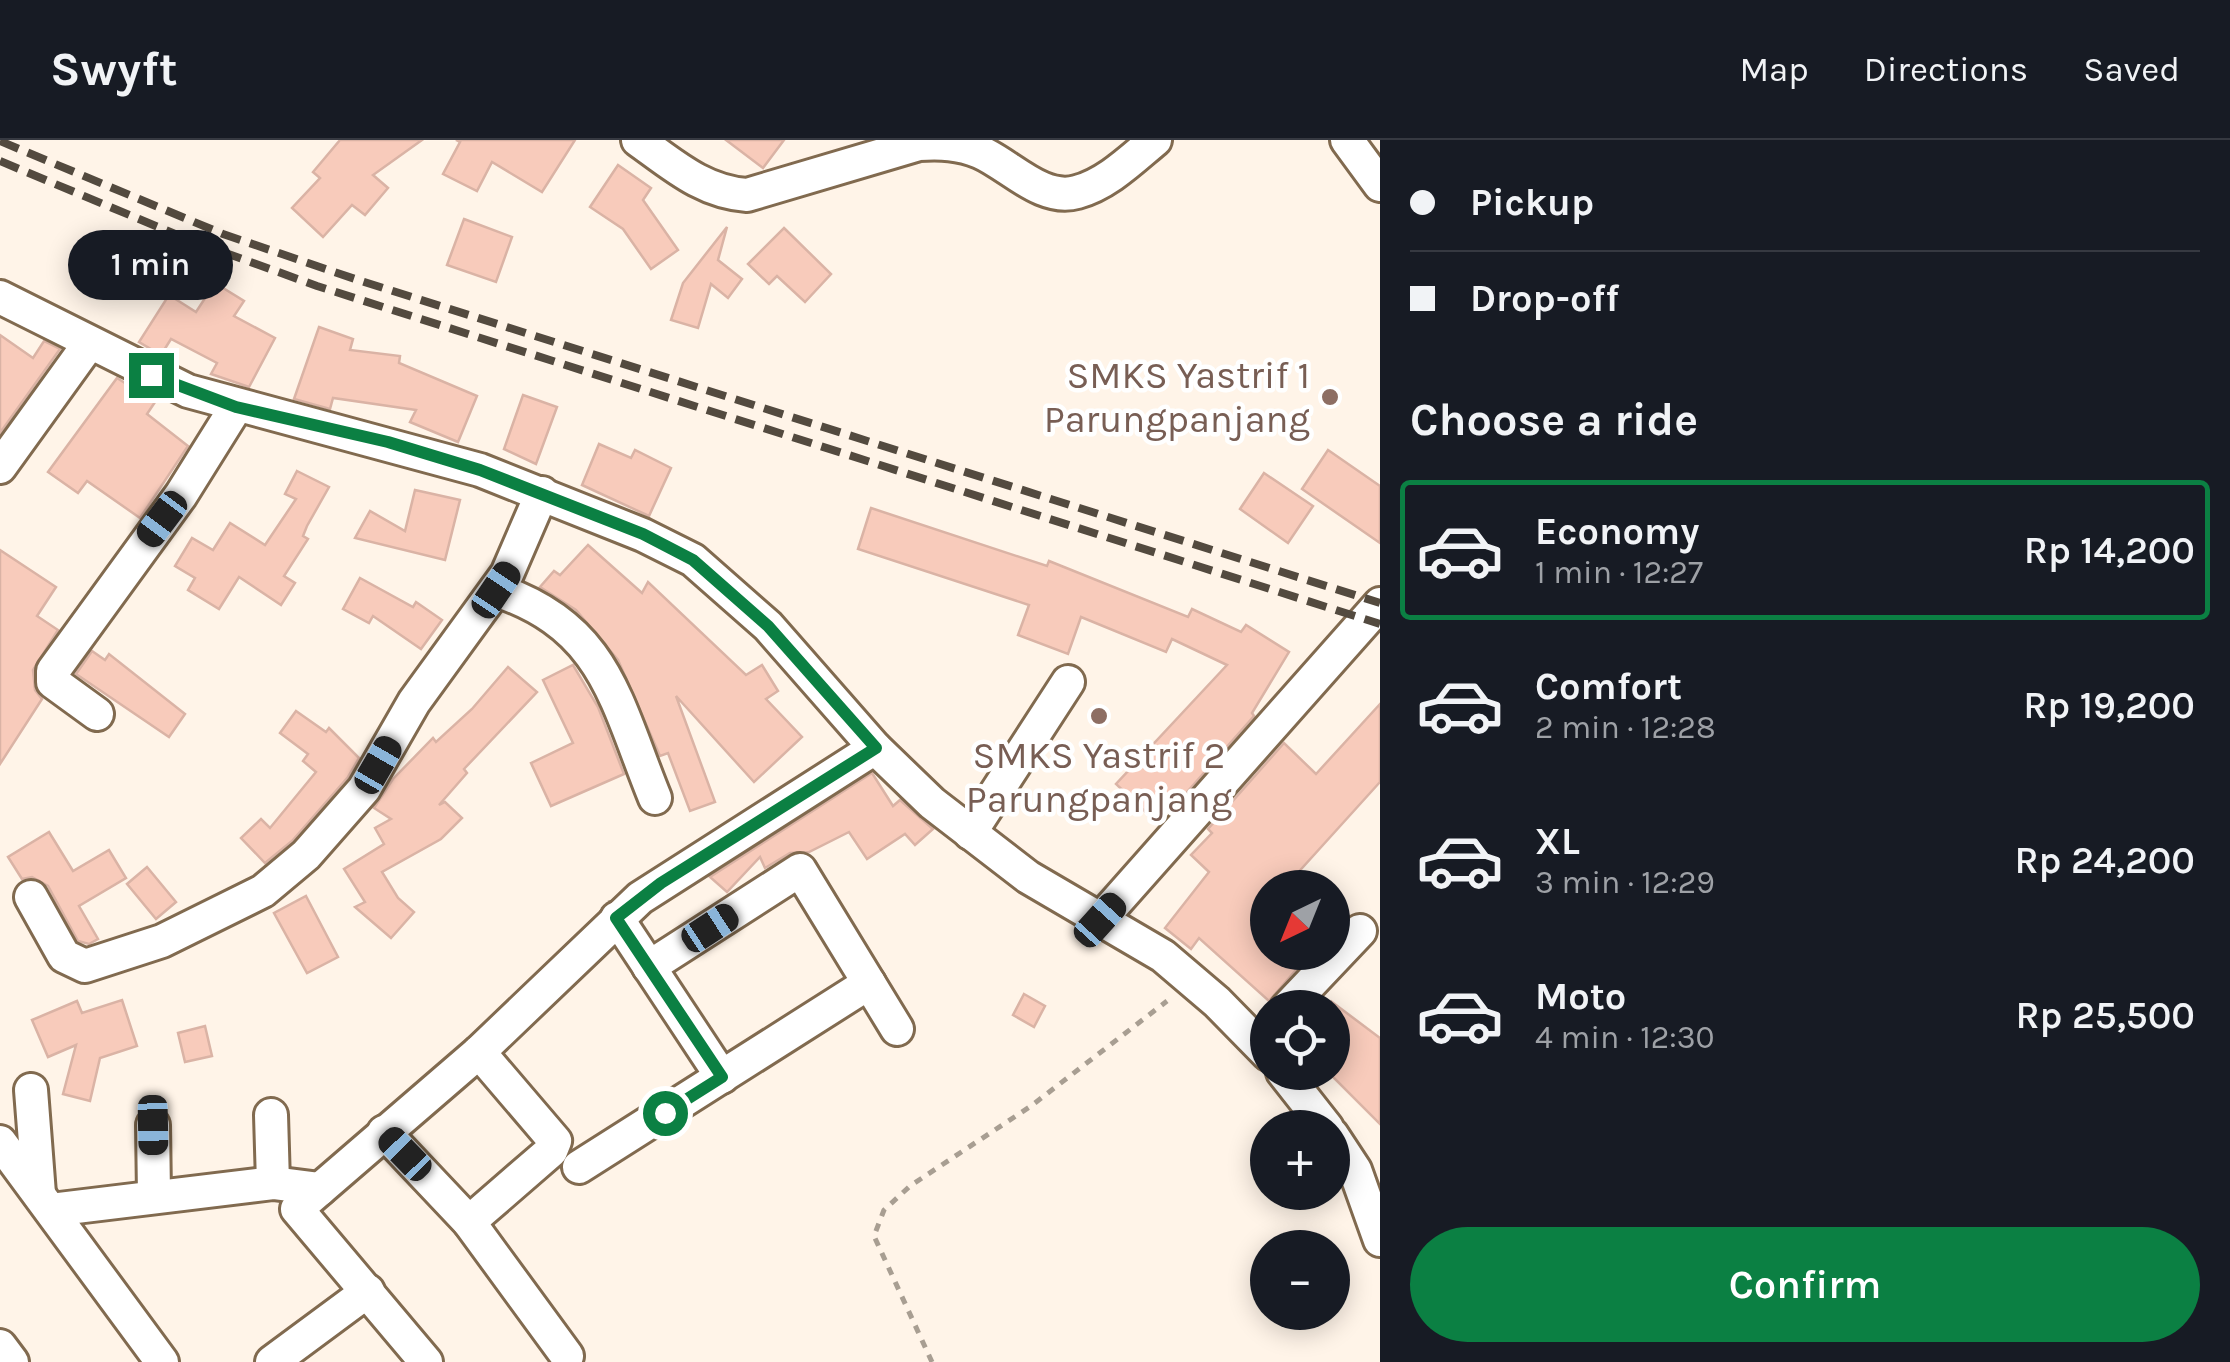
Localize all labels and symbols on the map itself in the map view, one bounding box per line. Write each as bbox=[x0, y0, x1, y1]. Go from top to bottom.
callout: 1 min bbox=[68, 230, 234, 300]
route end bbox=[129, 353, 174, 398]
place label: SMKS Yastrif 1 Parungpanjang bbox=[1044, 353, 1310, 442]
marker: SMKS Yastrif 1 Parungpanjang bbox=[1319, 386, 1341, 408]
car bbox=[132, 486, 192, 552]
car bbox=[467, 557, 525, 623]
marker: SMKS Yastrif 2 Parungpanjang bbox=[1088, 705, 1110, 727]
car bbox=[350, 732, 406, 798]
place label: SMKS Yastrif 2 Parungpanjang bbox=[966, 733, 1232, 822]
north arrow bbox=[1250, 870, 1350, 970]
car bbox=[1069, 888, 1131, 952]
car bbox=[677, 899, 743, 957]
route start bbox=[643, 1091, 688, 1136]
car bbox=[137, 1095, 169, 1155]
car bbox=[373, 1122, 437, 1186]

